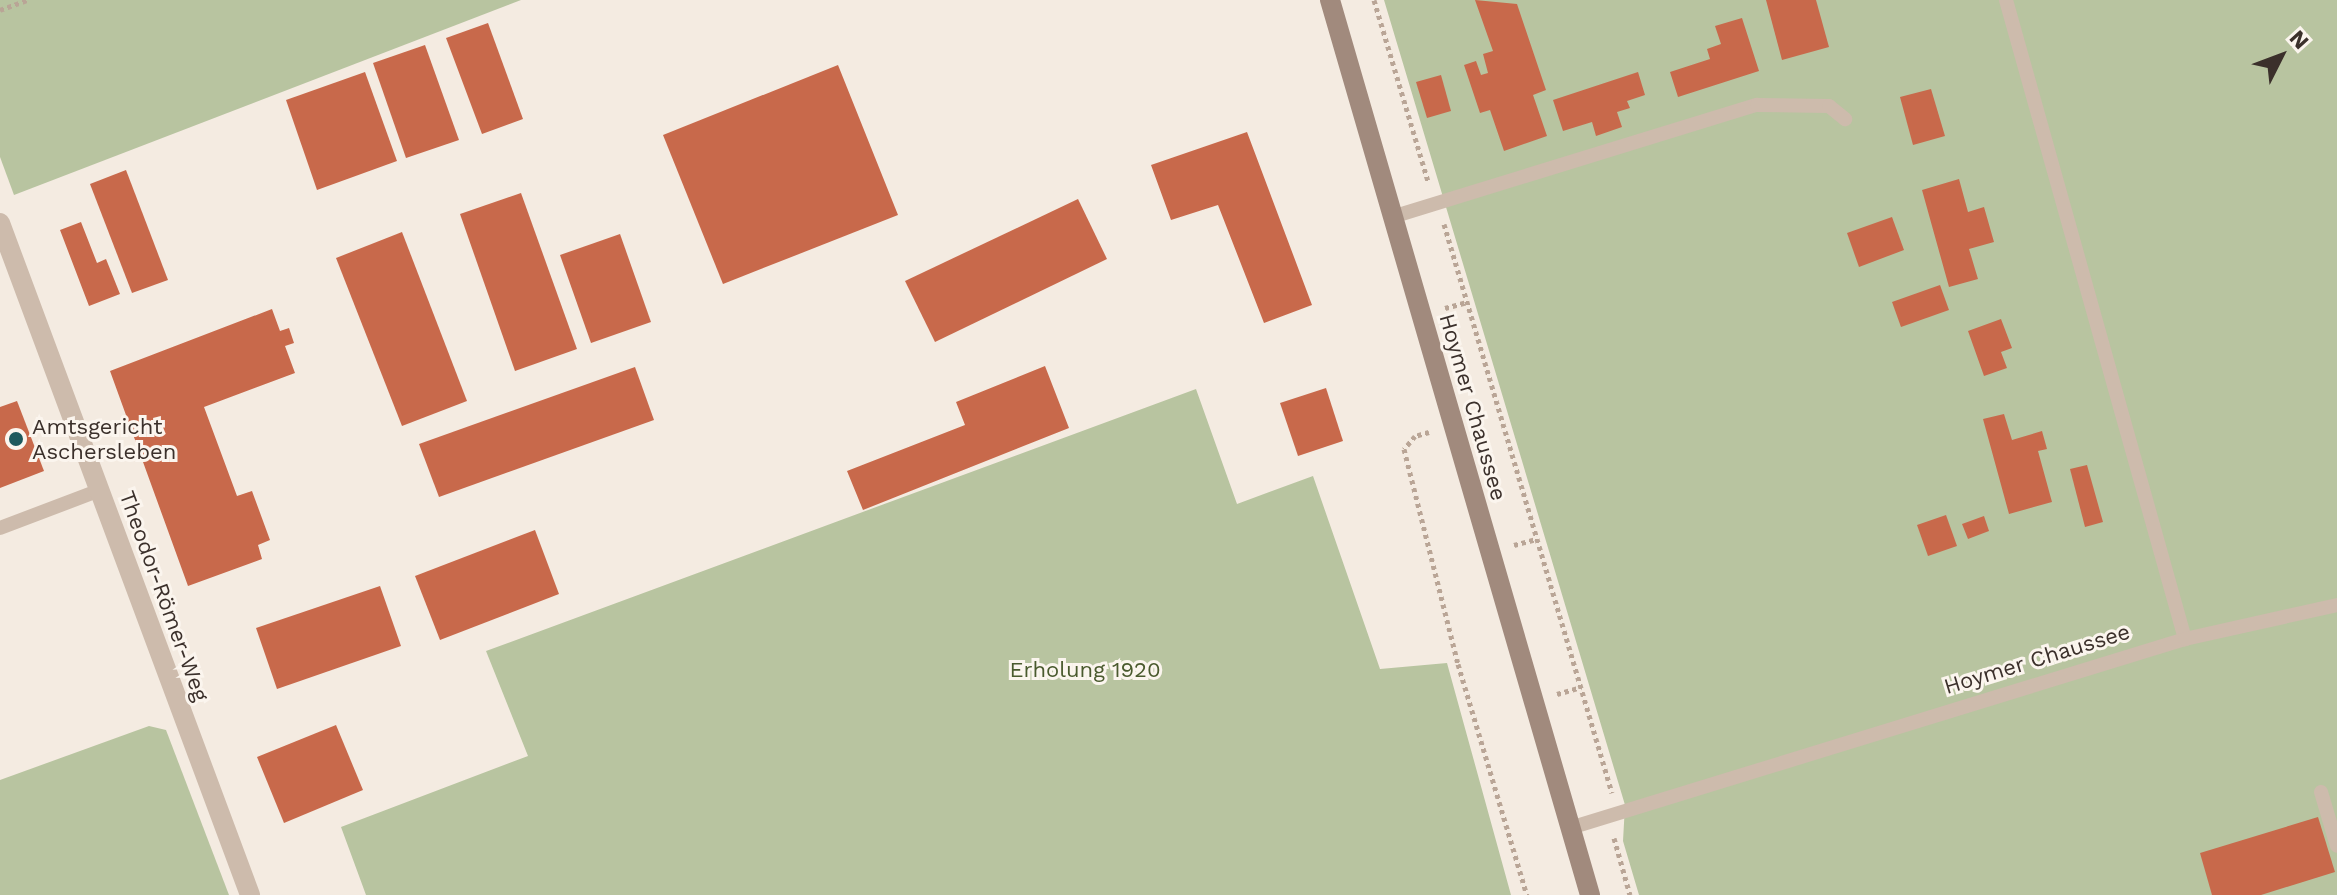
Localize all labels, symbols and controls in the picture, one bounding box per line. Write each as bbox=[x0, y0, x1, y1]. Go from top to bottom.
north arrow bbox=[2241, 16, 2321, 96]
text: N bbox=[2284, 25, 2314, 54]
street label: Hoymer Chaussee bbox=[1434, 310, 1512, 504]
place label: Amtsgericht Aschersleben bbox=[32, 413, 176, 464]
marker: Amtsgericht Aschersleben bbox=[7, 430, 25, 448]
street label: Theodor-Römer-Weg bbox=[114, 487, 214, 705]
street label: Hoymer Chaussee bbox=[1941, 618, 2133, 700]
park label: Erholung 1920 bbox=[1009, 657, 1161, 683]

